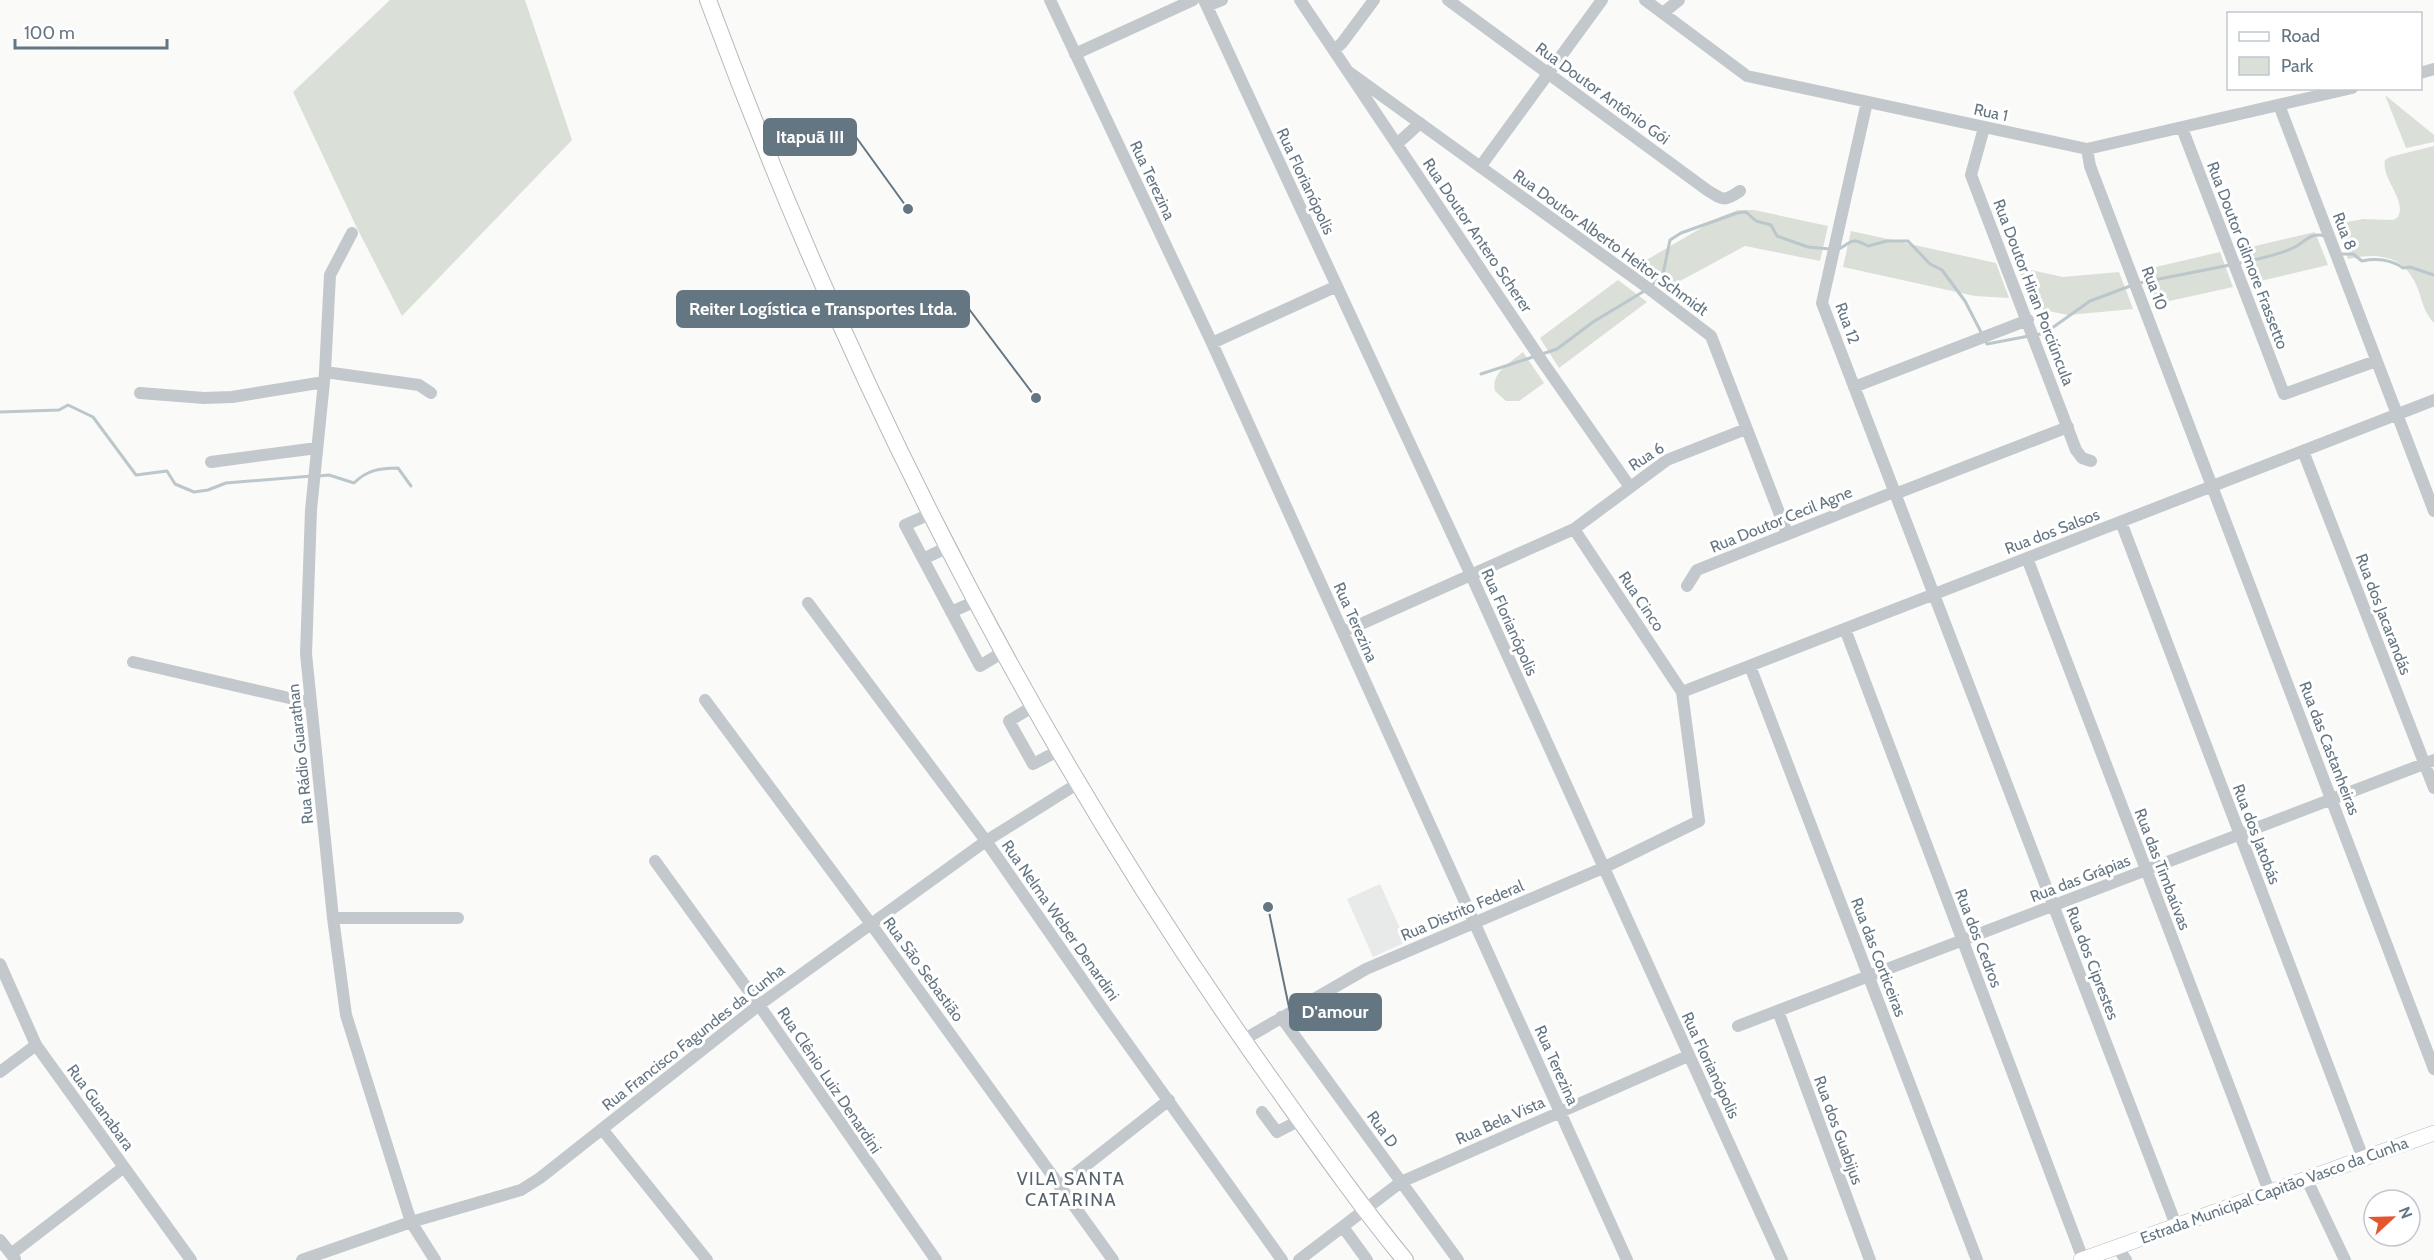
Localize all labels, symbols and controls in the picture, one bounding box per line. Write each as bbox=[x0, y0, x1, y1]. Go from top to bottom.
scale bar bbox=[15, 12, 166, 50]
legend bbox=[2227, 12, 2422, 90]
text: 100 m bbox=[24, 22, 75, 44]
text: Road bbox=[2281, 25, 2320, 47]
street label: Rua Doutor Antônio Gói bbox=[1532, 38, 1673, 148]
text: Park bbox=[2281, 55, 2314, 77]
street label: Rua 1 bbox=[1972, 100, 2010, 125]
callout: Itapuã III bbox=[764, 119, 856, 155]
street label: Rua Florianópolis bbox=[1273, 125, 1339, 238]
text: Itapuã III bbox=[776, 126, 844, 148]
street label: Rua Terezina bbox=[1126, 138, 1179, 223]
street label: Rua Doutor Antero Scherer bbox=[1419, 155, 1537, 317]
street label: Rua Doutor Gilmore Frassetto bbox=[2203, 159, 2292, 352]
street label: Rua Doutor Alberto Heitor Schmidt bbox=[1509, 165, 1712, 320]
street label: Rua Doutor Hiran Porciúncula bbox=[1989, 196, 2078, 388]
street label: Rua 8 bbox=[2329, 210, 2360, 253]
street label: Rua 10 bbox=[2138, 264, 2172, 313]
callout: Reiter Logística e Transportes Ltda. bbox=[677, 291, 969, 327]
text: Reiter Logística e Transportes Ltda. bbox=[689, 298, 957, 320]
street label: Rua 12 bbox=[1831, 300, 1864, 346]
street label: Rua 6 bbox=[1625, 438, 1667, 475]
street label: Rua Doutor Cecil Agne bbox=[1707, 482, 1855, 557]
street label: Rua dos Salsos bbox=[2002, 505, 2103, 558]
street label: Rua dos Jacarandás bbox=[2352, 551, 2416, 678]
street label: Rua Florianópolis bbox=[1477, 566, 1542, 679]
street label: Rua Cinco bbox=[1615, 568, 1669, 635]
street label: Rua Terezina bbox=[1330, 579, 1382, 665]
street label: Rua das Castanheiras bbox=[2295, 679, 2364, 818]
street label: Rua Rádio Guarathan bbox=[284, 683, 317, 825]
street label: Rua dos Jatobás bbox=[2229, 781, 2284, 887]
street label: Rua das Timbaúvas bbox=[2131, 806, 2195, 933]
street label: Rua Nelma Weber Denardini bbox=[998, 836, 1123, 1004]
street label: Rua das Grápias bbox=[2027, 851, 2133, 906]
street label: Rua Distrito Federal bbox=[1398, 876, 1527, 945]
street label: Rua dos Cedros bbox=[1951, 886, 2006, 990]
street label: Rua das Corticeiras bbox=[1847, 895, 1910, 1020]
street label: Rua dos Ciprestes bbox=[2062, 904, 2123, 1023]
street label: Rua São Sebastião bbox=[879, 913, 968, 1025]
street label: Rua Francisco Fagundes da Cunha bbox=[598, 960, 789, 1115]
callout: D'amour bbox=[1290, 994, 1381, 1030]
text: D'amour bbox=[1302, 1001, 1368, 1023]
street label: Rua Clênio Luiz Denardini bbox=[774, 1004, 886, 1157]
street label: Rua Florianópolis bbox=[1678, 1009, 1744, 1122]
street label: Rua Terezina bbox=[1531, 1022, 1583, 1108]
street label: Rua Guanabara bbox=[63, 1061, 138, 1154]
street label: Rua dos Guabijus bbox=[1810, 1073, 1867, 1188]
street label: Rua Bela Vista bbox=[1453, 1092, 1548, 1149]
street label: Rua D bbox=[1363, 1107, 1402, 1151]
street label: Estrada Municipal Capitão Vasco da Cunha bbox=[2138, 1133, 2411, 1248]
district label: VILA SANTA CATARINA bbox=[1017, 1168, 1125, 1211]
north arrow bbox=[2362, 1188, 2422, 1248]
text: N bbox=[2395, 1204, 2416, 1221]

